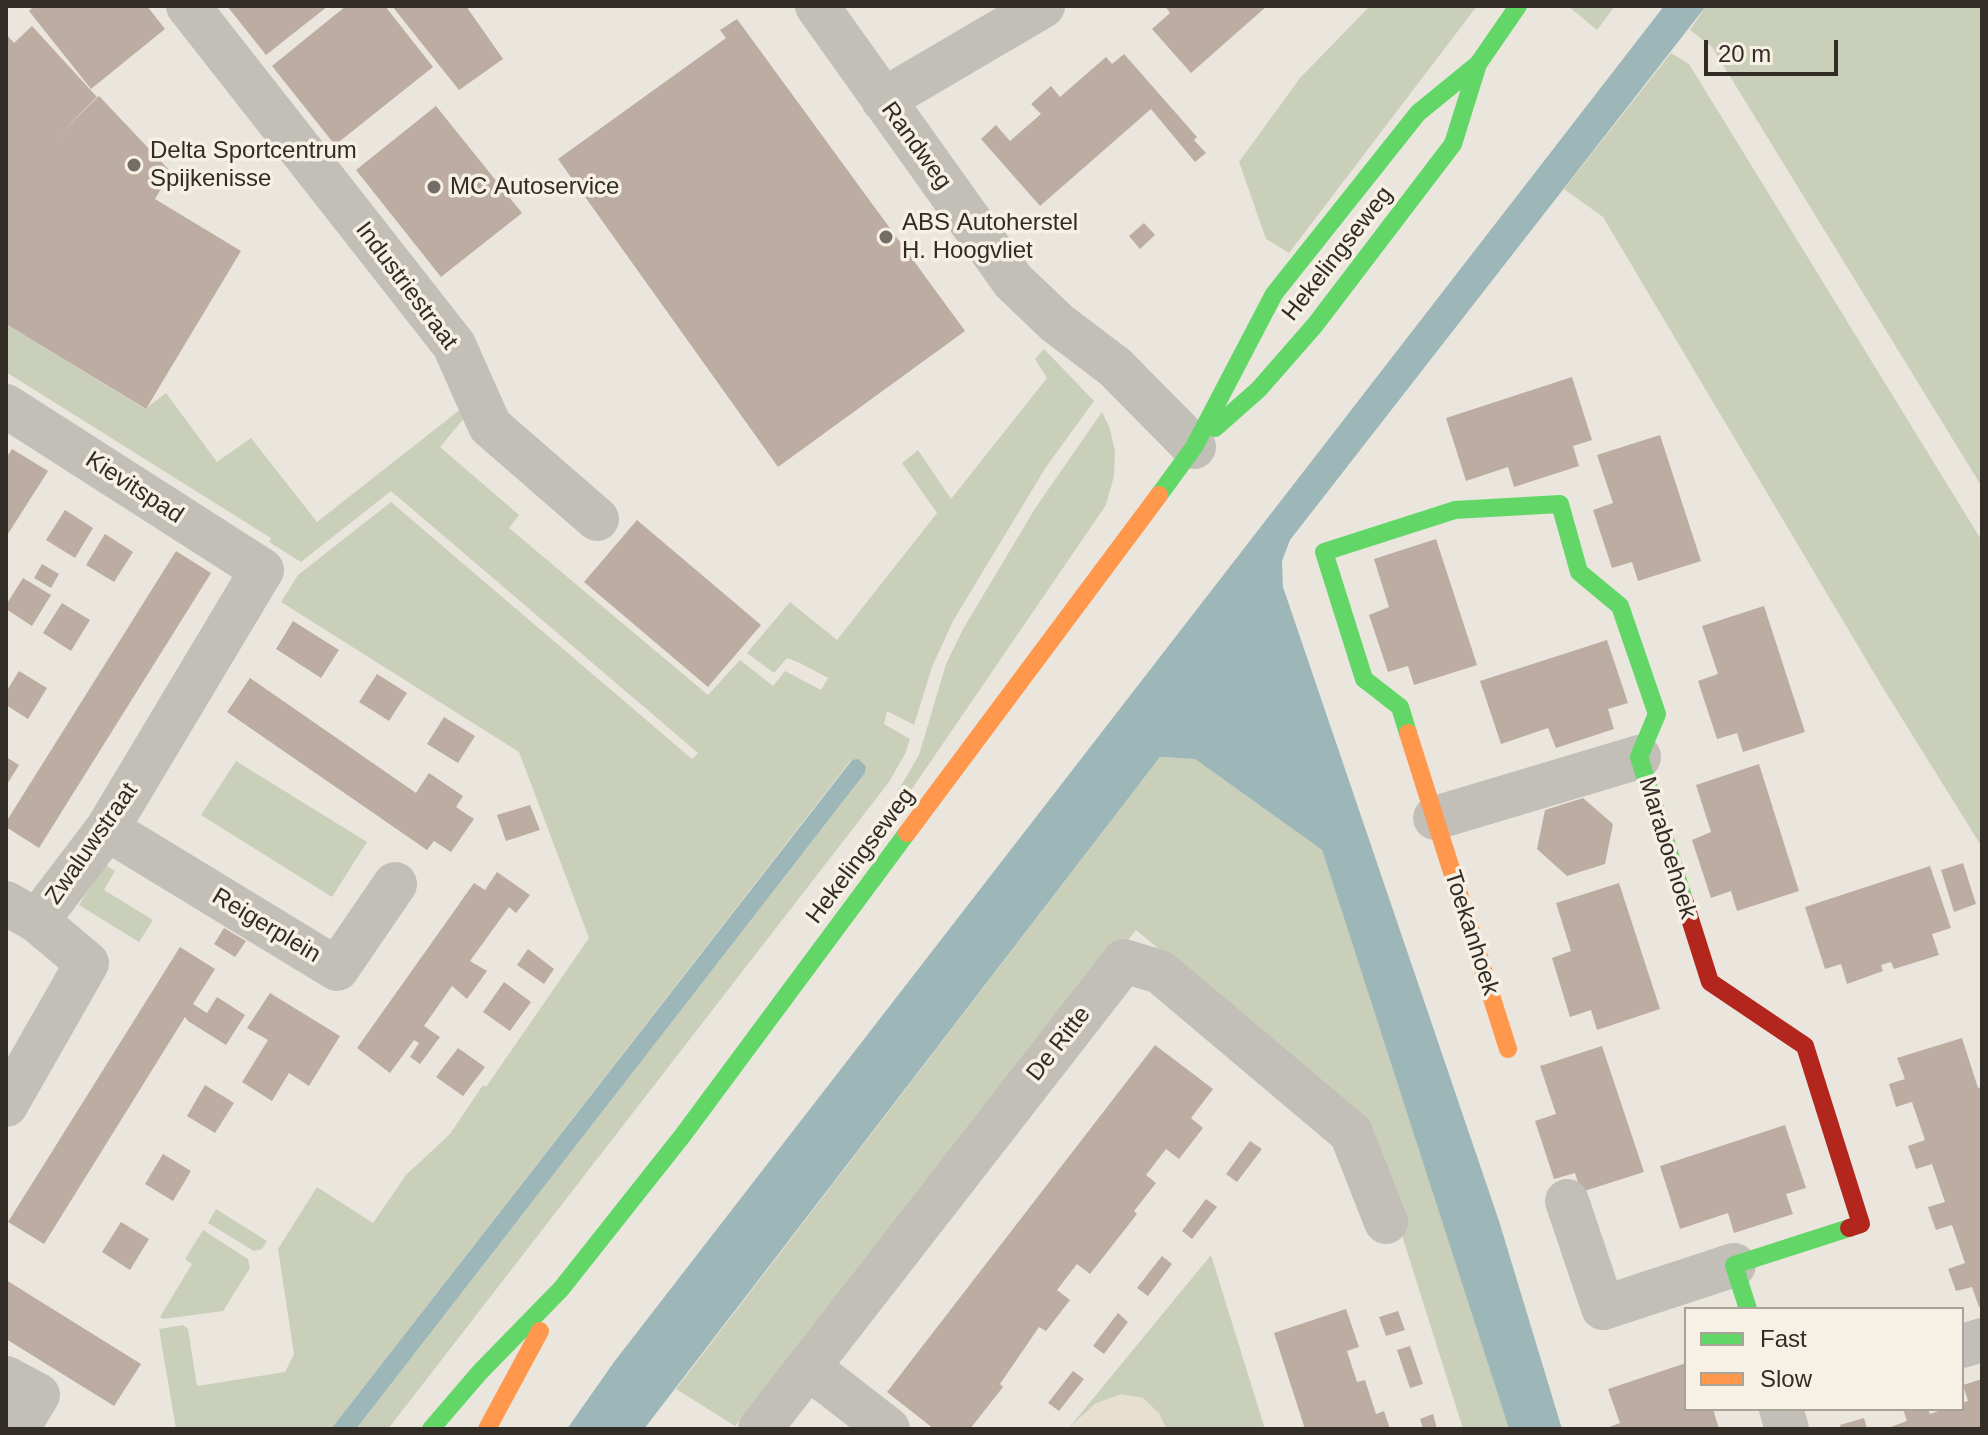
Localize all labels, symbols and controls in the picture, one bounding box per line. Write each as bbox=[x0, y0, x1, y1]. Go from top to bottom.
scale bar bbox=[1708, 24, 1842, 74]
text: 20 m bbox=[1718, 40, 1771, 67]
street label: Randweg bbox=[875, 97, 957, 195]
place label: Delta Sportcentrum Spijkenisse bbox=[150, 137, 357, 193]
marker: Delta Sportcentrum Spijkenisse bbox=[125, 156, 143, 174]
place label: MC Autoservice bbox=[450, 173, 619, 201]
marker: MC Autoservice bbox=[425, 178, 443, 196]
street label: Hekelingseweg bbox=[1277, 181, 1399, 327]
place label: ABS Autoherstel H. Hoogvliet bbox=[902, 209, 1078, 265]
street label: Industriestraat bbox=[349, 217, 463, 355]
marker: ABS Autoherstel H. Hoogvliet bbox=[877, 228, 895, 246]
street label: Kievitspad bbox=[80, 446, 188, 530]
street label: Maraboehoek bbox=[1632, 774, 1702, 922]
street label: Zwaluwstraat bbox=[40, 778, 144, 910]
street label: Hekelingseweg bbox=[801, 782, 921, 930]
street label: Toekanhoek bbox=[1437, 867, 1505, 999]
street label: Reigerplein bbox=[207, 882, 325, 970]
street label: De Ritte bbox=[1021, 1001, 1097, 1087]
legend bbox=[1684, 1307, 1964, 1411]
text: Fast bbox=[1760, 1325, 1807, 1352]
text: Slow bbox=[1760, 1365, 1812, 1392]

